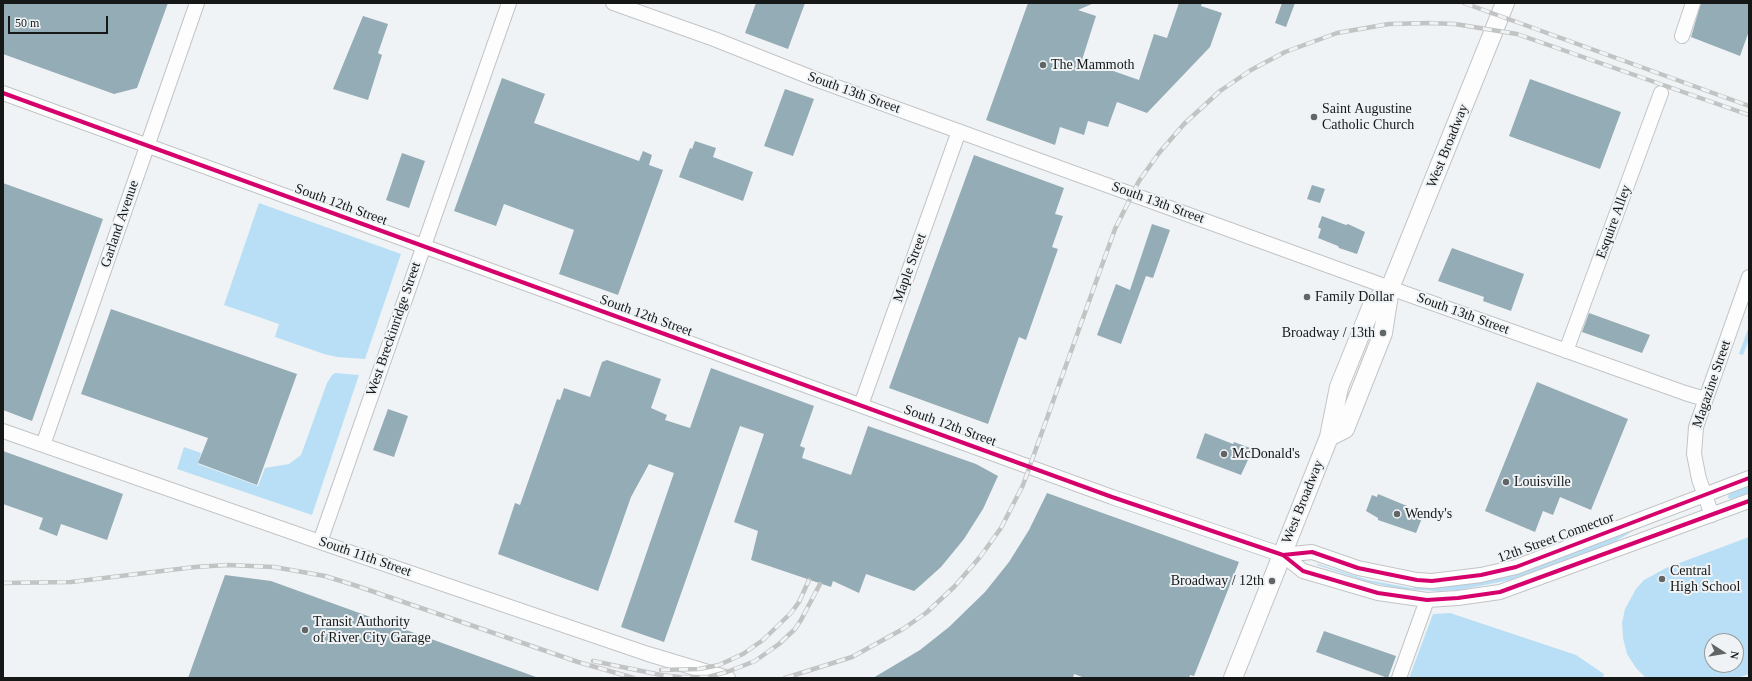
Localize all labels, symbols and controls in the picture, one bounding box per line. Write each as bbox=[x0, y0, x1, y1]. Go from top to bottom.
scale bar bbox=[10, 8, 110, 34]
text: 50 m bbox=[15, 16, 39, 30]
place label: The Mammoth bbox=[1051, 57, 1135, 73]
marker: The Mammoth bbox=[1038, 60, 1048, 70]
street label: South 13th Street bbox=[805, 68, 903, 118]
place label: Saint Augustine Catholic Church bbox=[1322, 101, 1414, 134]
street label: West Broadway bbox=[1424, 102, 1472, 190]
marker: Saint Augustine Catholic Church bbox=[1309, 112, 1319, 122]
street label: Garland Avenue bbox=[97, 178, 143, 270]
street label: South 13th Street bbox=[1109, 178, 1207, 228]
street label: South 12th Street bbox=[292, 180, 390, 230]
street label: Esquire Alley bbox=[1593, 183, 1635, 261]
street label: Maple Street bbox=[890, 231, 930, 305]
street label: West Breckinridge Street bbox=[363, 260, 425, 398]
place label: Family Dollar bbox=[1315, 289, 1394, 305]
street label: South 13th Street bbox=[1414, 289, 1512, 339]
street label: South 12th Street bbox=[597, 291, 695, 341]
marker: Family Dollar bbox=[1302, 292, 1312, 302]
place label: Broadway / 13th bbox=[1282, 325, 1375, 341]
marker: Broadway / 13th bbox=[1378, 328, 1388, 338]
street label: Magazine Street bbox=[1689, 338, 1735, 430]
street label: South 12th Street bbox=[901, 401, 999, 451]
place label: McDonald's bbox=[1232, 446, 1300, 462]
marker: McDonald's bbox=[1219, 449, 1229, 459]
street label: West Broadway bbox=[1279, 458, 1327, 546]
place label: Louisville bbox=[1514, 474, 1571, 490]
marker: Louisville bbox=[1501, 477, 1511, 487]
place label: Wendy's bbox=[1405, 506, 1452, 522]
marker: Wendy's bbox=[1392, 509, 1402, 519]
street label: 12th Street Connector bbox=[1495, 509, 1617, 567]
street label: South 11th Street bbox=[317, 533, 413, 581]
place label: Central High School bbox=[1670, 563, 1740, 596]
place label: Broadway / 12th bbox=[1171, 573, 1264, 589]
marker: Central High School bbox=[1657, 574, 1667, 584]
marker: Broadway / 12th bbox=[1267, 576, 1277, 586]
place label: Transit Authority of River City Garage bbox=[313, 614, 431, 646]
marker: Transit Authority of River City Garage bbox=[300, 625, 310, 635]
north arrow bbox=[1704, 633, 1744, 673]
text: N bbox=[1728, 650, 1741, 660]

